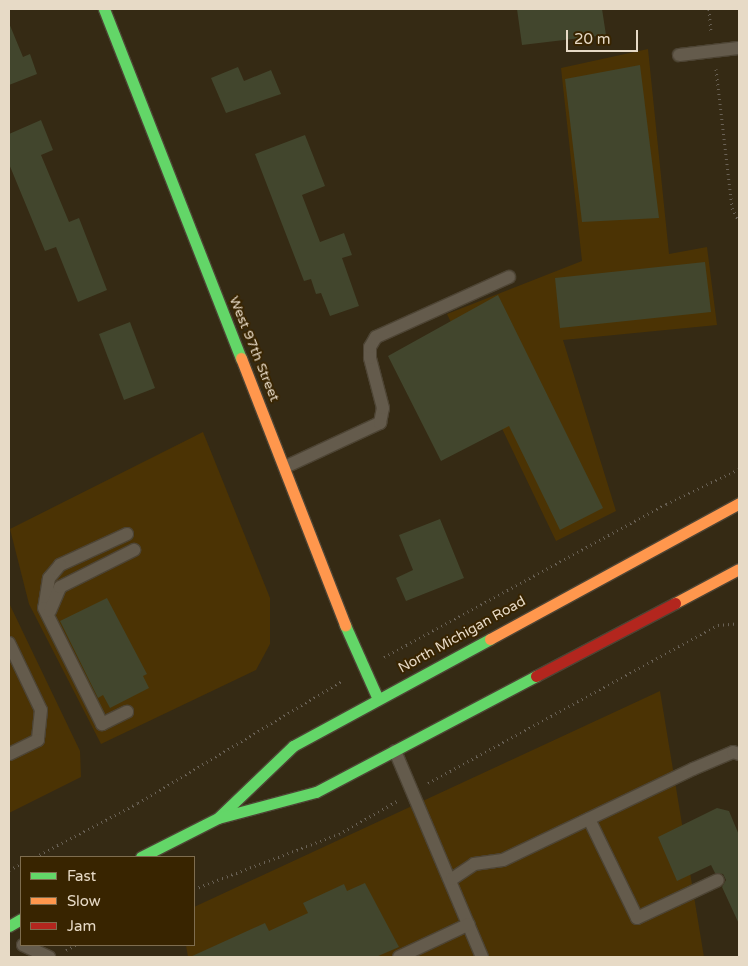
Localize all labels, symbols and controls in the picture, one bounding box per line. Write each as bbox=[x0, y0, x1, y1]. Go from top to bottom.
scale bar bbox=[568, 20, 640, 52]
text: 20 m bbox=[574, 30, 611, 48]
street label: West 97th Street bbox=[225, 294, 283, 404]
street label: North Michigan Road bbox=[395, 593, 529, 677]
legend bbox=[20, 856, 195, 946]
text: Fast bbox=[67, 867, 96, 885]
text: Slow bbox=[67, 892, 101, 910]
text: Jam bbox=[67, 917, 96, 935]

